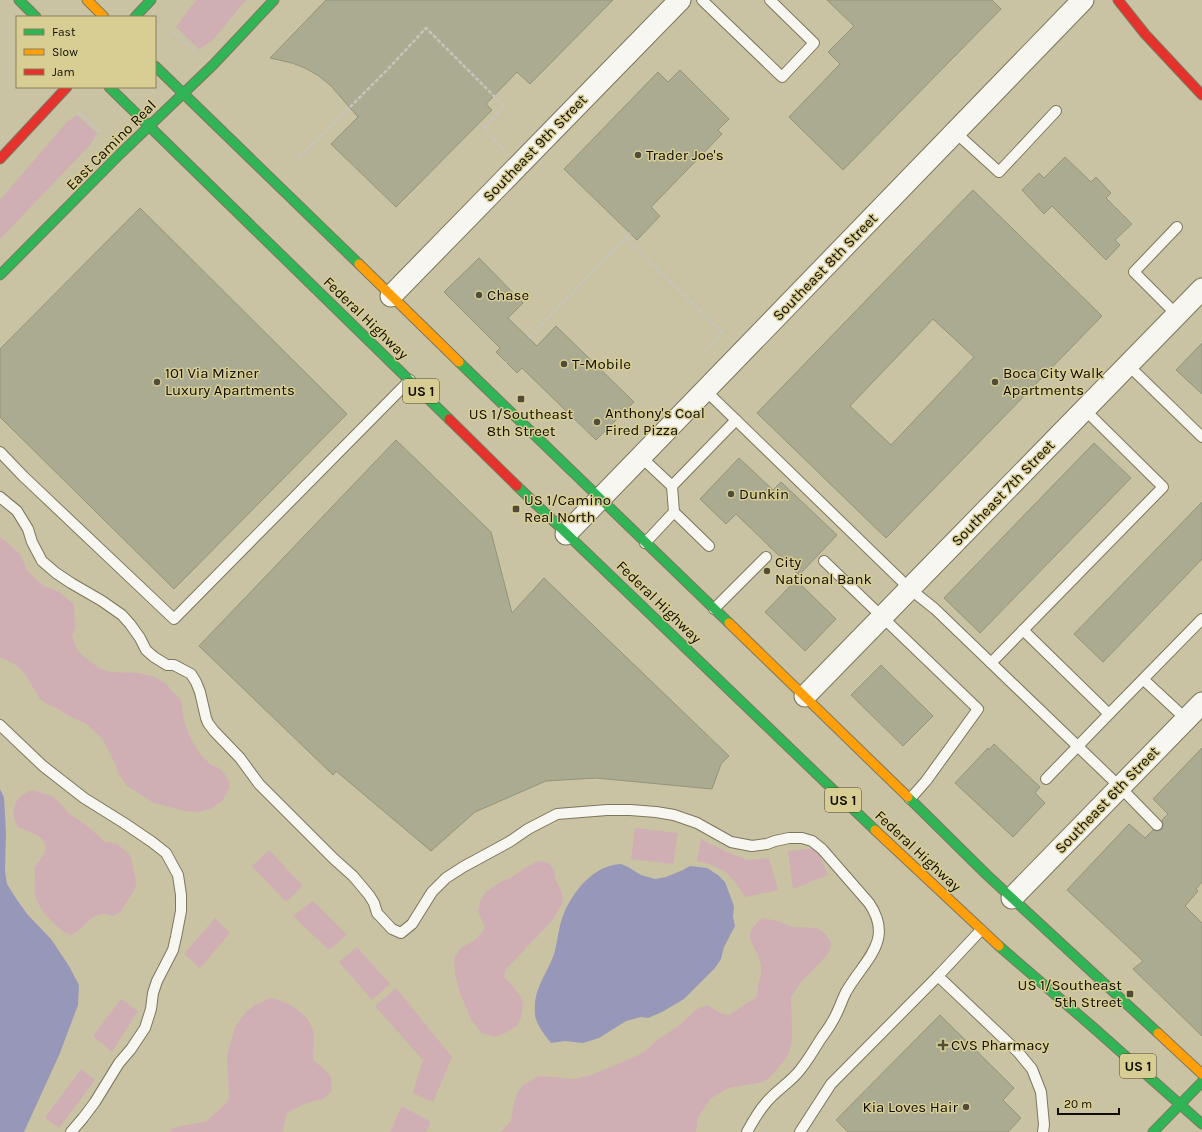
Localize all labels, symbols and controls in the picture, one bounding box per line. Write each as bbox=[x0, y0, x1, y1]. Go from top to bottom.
legend bbox=[16, 16, 156, 88]
text: Fast bbox=[52, 25, 76, 39]
text: Slow bbox=[52, 45, 78, 59]
text: Jam bbox=[52, 65, 75, 79]
street label: Southeast 9th Street bbox=[479, 90, 591, 205]
street label: East Camino Real bbox=[62, 96, 160, 194]
place label: Trader Joe's bbox=[646, 146, 724, 164]
marker: Trader Joe's bbox=[633, 150, 643, 160]
street label: Southeast 8th Street bbox=[769, 209, 881, 325]
street label: Federal Highway bbox=[320, 273, 412, 363]
place label: Chase bbox=[487, 286, 529, 304]
marker: Chase bbox=[474, 290, 484, 300]
place label: T-Mobile bbox=[572, 355, 631, 373]
marker: T-Mobile bbox=[559, 359, 569, 369]
place label: 101 Via Mizner Luxury Apartments bbox=[165, 364, 295, 399]
place label: Boca City Walk Apartments bbox=[1003, 364, 1104, 399]
marker: 101 Via Mizner Luxury Apartments bbox=[152, 377, 162, 387]
marker: Boca City Walk Apartments bbox=[990, 377, 1000, 387]
road number: US 1 bbox=[403, 379, 439, 403]
marker: US 1/Southeast 8th Street bbox=[516, 394, 526, 404]
place label: Anthony's Coal Fired Pizza bbox=[605, 404, 705, 439]
place label: US 1/Southeast 8th Street bbox=[469, 405, 574, 440]
marker: Anthony's Coal Fired Pizza bbox=[592, 417, 602, 427]
street label: Southeast 7th Street bbox=[948, 436, 1059, 550]
place label: Dunkin bbox=[739, 485, 789, 503]
marker: Dunkin bbox=[726, 489, 736, 499]
place label: US 1/Camino Real North bbox=[524, 491, 611, 526]
marker: US 1/Camino Real North bbox=[511, 504, 521, 514]
place label: City National Bank bbox=[775, 553, 872, 588]
street label: Federal Highway bbox=[613, 557, 705, 647]
marker: City National Bank bbox=[762, 566, 772, 576]
street label: Southeast 6th Street bbox=[1051, 742, 1163, 857]
road number: US 1 bbox=[825, 788, 861, 812]
street label: Federal Highway bbox=[871, 806, 965, 896]
place label: US 1/Southeast 5th Street bbox=[1018, 976, 1122, 1011]
marker: US 1/Southeast 5th Street bbox=[1125, 989, 1135, 999]
place label: CVS Pharmacy bbox=[951, 1036, 1049, 1054]
marker: CVS Pharmacy bbox=[938, 1040, 948, 1050]
road number: US 1 bbox=[1120, 1054, 1156, 1078]
scale bar bbox=[1058, 1090, 1119, 1116]
text: 20 m bbox=[1064, 1097, 1092, 1111]
place label: Kia Loves Hair bbox=[863, 1098, 959, 1116]
marker: Kia Loves Hair bbox=[961, 1102, 971, 1112]

